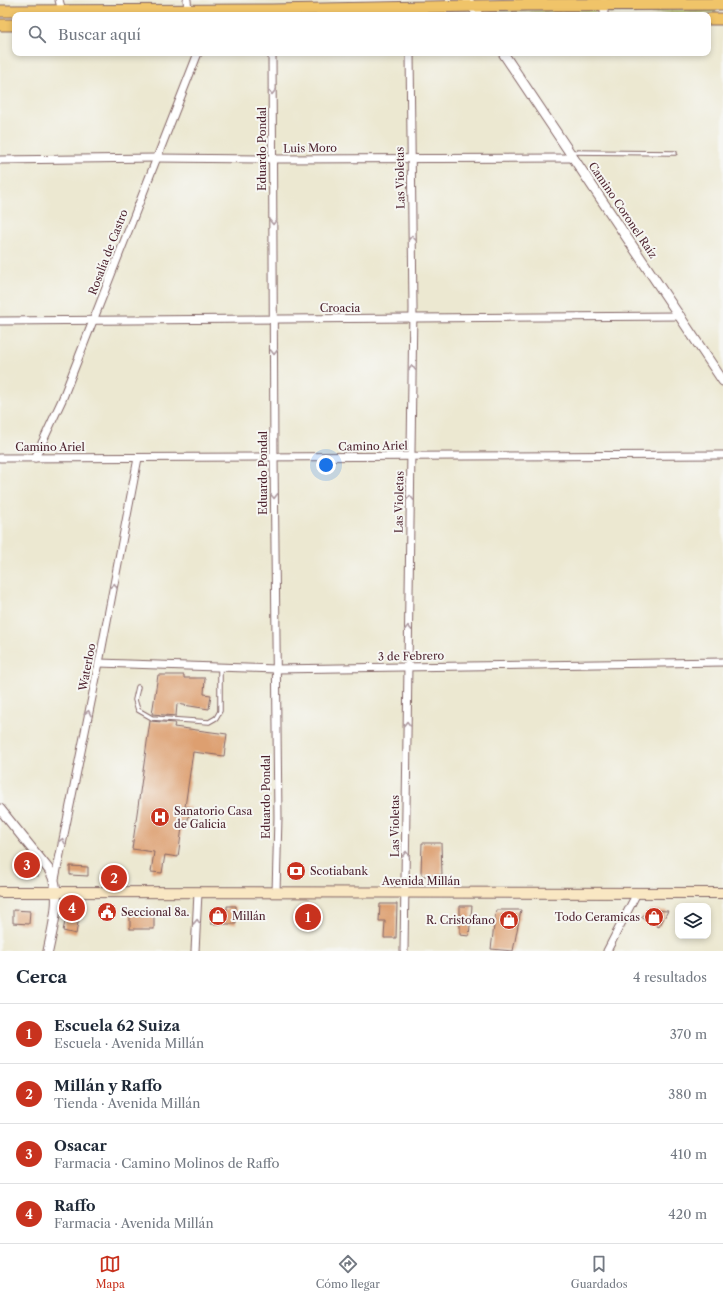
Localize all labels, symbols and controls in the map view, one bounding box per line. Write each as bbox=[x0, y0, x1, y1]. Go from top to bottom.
search box bbox=[12, 12, 711, 56]
icon: search bbox=[26, 23, 48, 45]
text: Buscar aquí bbox=[58, 25, 141, 44]
one-way arrow bbox=[268, 89, 276, 95]
street label: Eduardo Pondal bbox=[255, 106, 269, 191]
street label: Luis Moro bbox=[283, 141, 337, 155]
street label: Las Violetas bbox=[392, 147, 408, 209]
street label: Camino Coronel Raíz bbox=[586, 159, 661, 261]
street label: Rosalía de Castro bbox=[85, 207, 131, 297]
one-way arrow bbox=[269, 219, 277, 225]
one-way arrow bbox=[408, 235, 416, 241]
street label: Croacia bbox=[320, 301, 360, 315]
one-way arrow bbox=[270, 349, 278, 355]
one-way arrow bbox=[408, 365, 416, 371]
street label: Eduardo Pondal bbox=[256, 430, 270, 515]
street label: Camino Ariel bbox=[338, 438, 409, 454]
street label: Camino Ariel bbox=[15, 440, 86, 454]
your location bbox=[316, 455, 336, 475]
street label: Las Violetas bbox=[391, 471, 407, 533]
one-way arrow bbox=[270, 493, 278, 499]
one-way arrow bbox=[406, 495, 414, 501]
one-way arrow bbox=[109, 582, 117, 589]
one-way arrow bbox=[403, 625, 412, 631]
street label: Waterloo bbox=[75, 642, 99, 693]
street label: 3 de Febrero bbox=[378, 648, 444, 664]
one-way arrow bbox=[84, 710, 92, 716]
one-way arrow bbox=[403, 721, 411, 727]
street label: Eduardo Pondal bbox=[259, 754, 273, 839]
street label: Las Violetas bbox=[388, 795, 402, 857]
place label: Sanatorio Casa de Galicia bbox=[174, 804, 252, 831]
hospital icon: Sanatorio Casa de Galicia bbox=[149, 806, 171, 828]
one-way arrow bbox=[58, 837, 66, 844]
pin: 3 bbox=[14, 850, 40, 880]
one-way arrow bbox=[402, 851, 410, 857]
bank icon: Scotiabank bbox=[285, 860, 307, 882]
pin: 2 bbox=[101, 863, 127, 893]
place label: Scotiabank bbox=[310, 864, 368, 878]
street label: Avenida Millán bbox=[381, 874, 460, 888]
pin: 4 bbox=[59, 893, 85, 923]
public building icon: Seccional 8a. bbox=[96, 901, 118, 923]
pin: 1 bbox=[295, 902, 321, 932]
map controls bbox=[675, 903, 711, 939]
button: layers bbox=[675, 903, 711, 939]
place label: Seccional 8a. bbox=[121, 905, 190, 919]
shop icon: Millán bbox=[207, 905, 229, 927]
shop icon: Todo Ceramicas bbox=[643, 906, 665, 928]
place label: Millán bbox=[232, 909, 266, 923]
shop icon: R. Cristofano bbox=[498, 909, 520, 931]
place label: Todo Ceramicas bbox=[555, 910, 640, 924]
place label: R. Cristofano bbox=[426, 913, 495, 927]
one-way arrow bbox=[192, 919, 201, 925]
text: Cerca bbox=[16, 967, 67, 987]
text: 4 resultados bbox=[633, 969, 707, 985]
text: Escuela 62 Suiza bbox=[54, 1016, 180, 1035]
text: 1 bbox=[26, 1026, 32, 1042]
text: 370 m bbox=[670, 1026, 707, 1042]
text: Escuela · Avenida Millán bbox=[54, 1035, 204, 1051]
text: Millán y Raffo bbox=[54, 1076, 162, 1095]
text: 2 bbox=[25, 1086, 33, 1102]
text: 380 m bbox=[668, 1086, 707, 1102]
text: Tienda · Avenida Millán bbox=[54, 1095, 200, 1111]
text: Osacar bbox=[54, 1136, 107, 1155]
text: 3 bbox=[25, 1146, 33, 1162]
text: 410 m bbox=[670, 1146, 707, 1162]
text: Farmacia · Camino Molinos de Raffo bbox=[54, 1155, 279, 1171]
text: Raffo bbox=[54, 1196, 96, 1215]
text: 4 bbox=[25, 1206, 33, 1222]
text: 420 m bbox=[668, 1206, 707, 1222]
text: Farmacia · Avenida Millán bbox=[54, 1215, 214, 1231]
tab: Mapa bbox=[95, 1253, 125, 1291]
tab: Cómo llegar bbox=[316, 1253, 380, 1291]
tab: Guardados bbox=[571, 1253, 628, 1291]

